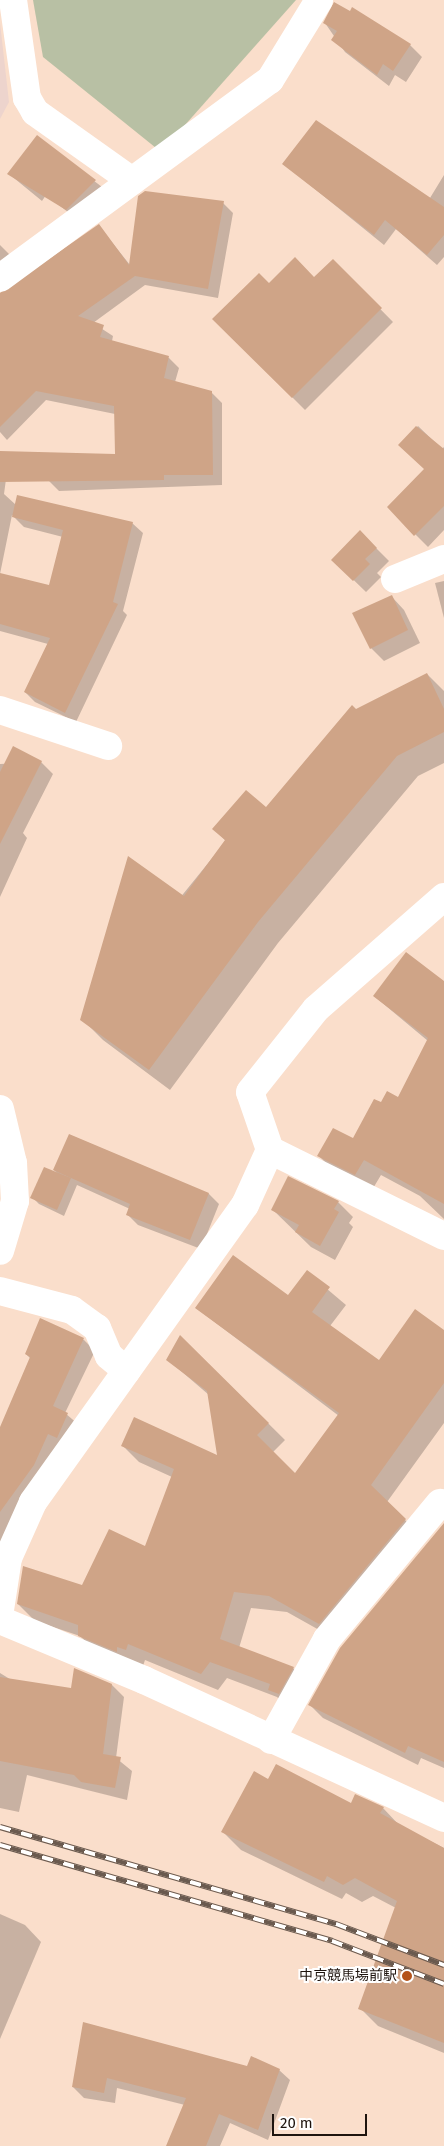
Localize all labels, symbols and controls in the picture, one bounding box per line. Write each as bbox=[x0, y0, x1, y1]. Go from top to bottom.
place label: 中京競馬場前駅 bbox=[299, 1968, 397, 1984]
marker: 中京競馬場前駅 bbox=[401, 1970, 413, 1982]
scale bar bbox=[274, 2104, 369, 2136]
text: 20 m bbox=[280, 2114, 313, 2132]

